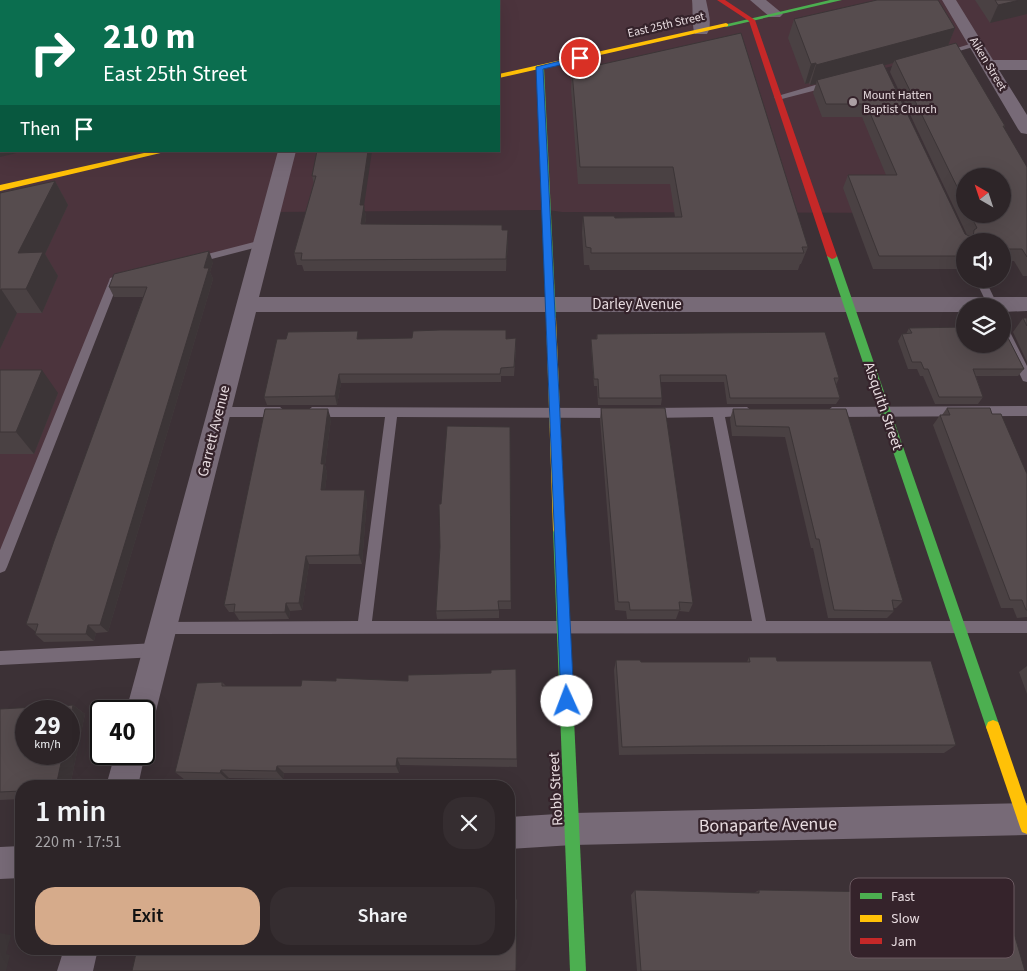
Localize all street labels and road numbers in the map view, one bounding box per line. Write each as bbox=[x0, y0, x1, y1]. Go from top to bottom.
street label: East 25th Street bbox=[626, 8, 706, 42]
street label: Aiken Street bbox=[965, 34, 1011, 94]
street label: Darley Avenue bbox=[592, 294, 682, 315]
street label: Aisquith Street bbox=[858, 359, 908, 453]
street label: Garrett Avenue bbox=[193, 383, 235, 479]
street label: Robb Street bbox=[544, 752, 568, 826]
street label: Bonaparte Avenue bbox=[699, 811, 837, 839]

